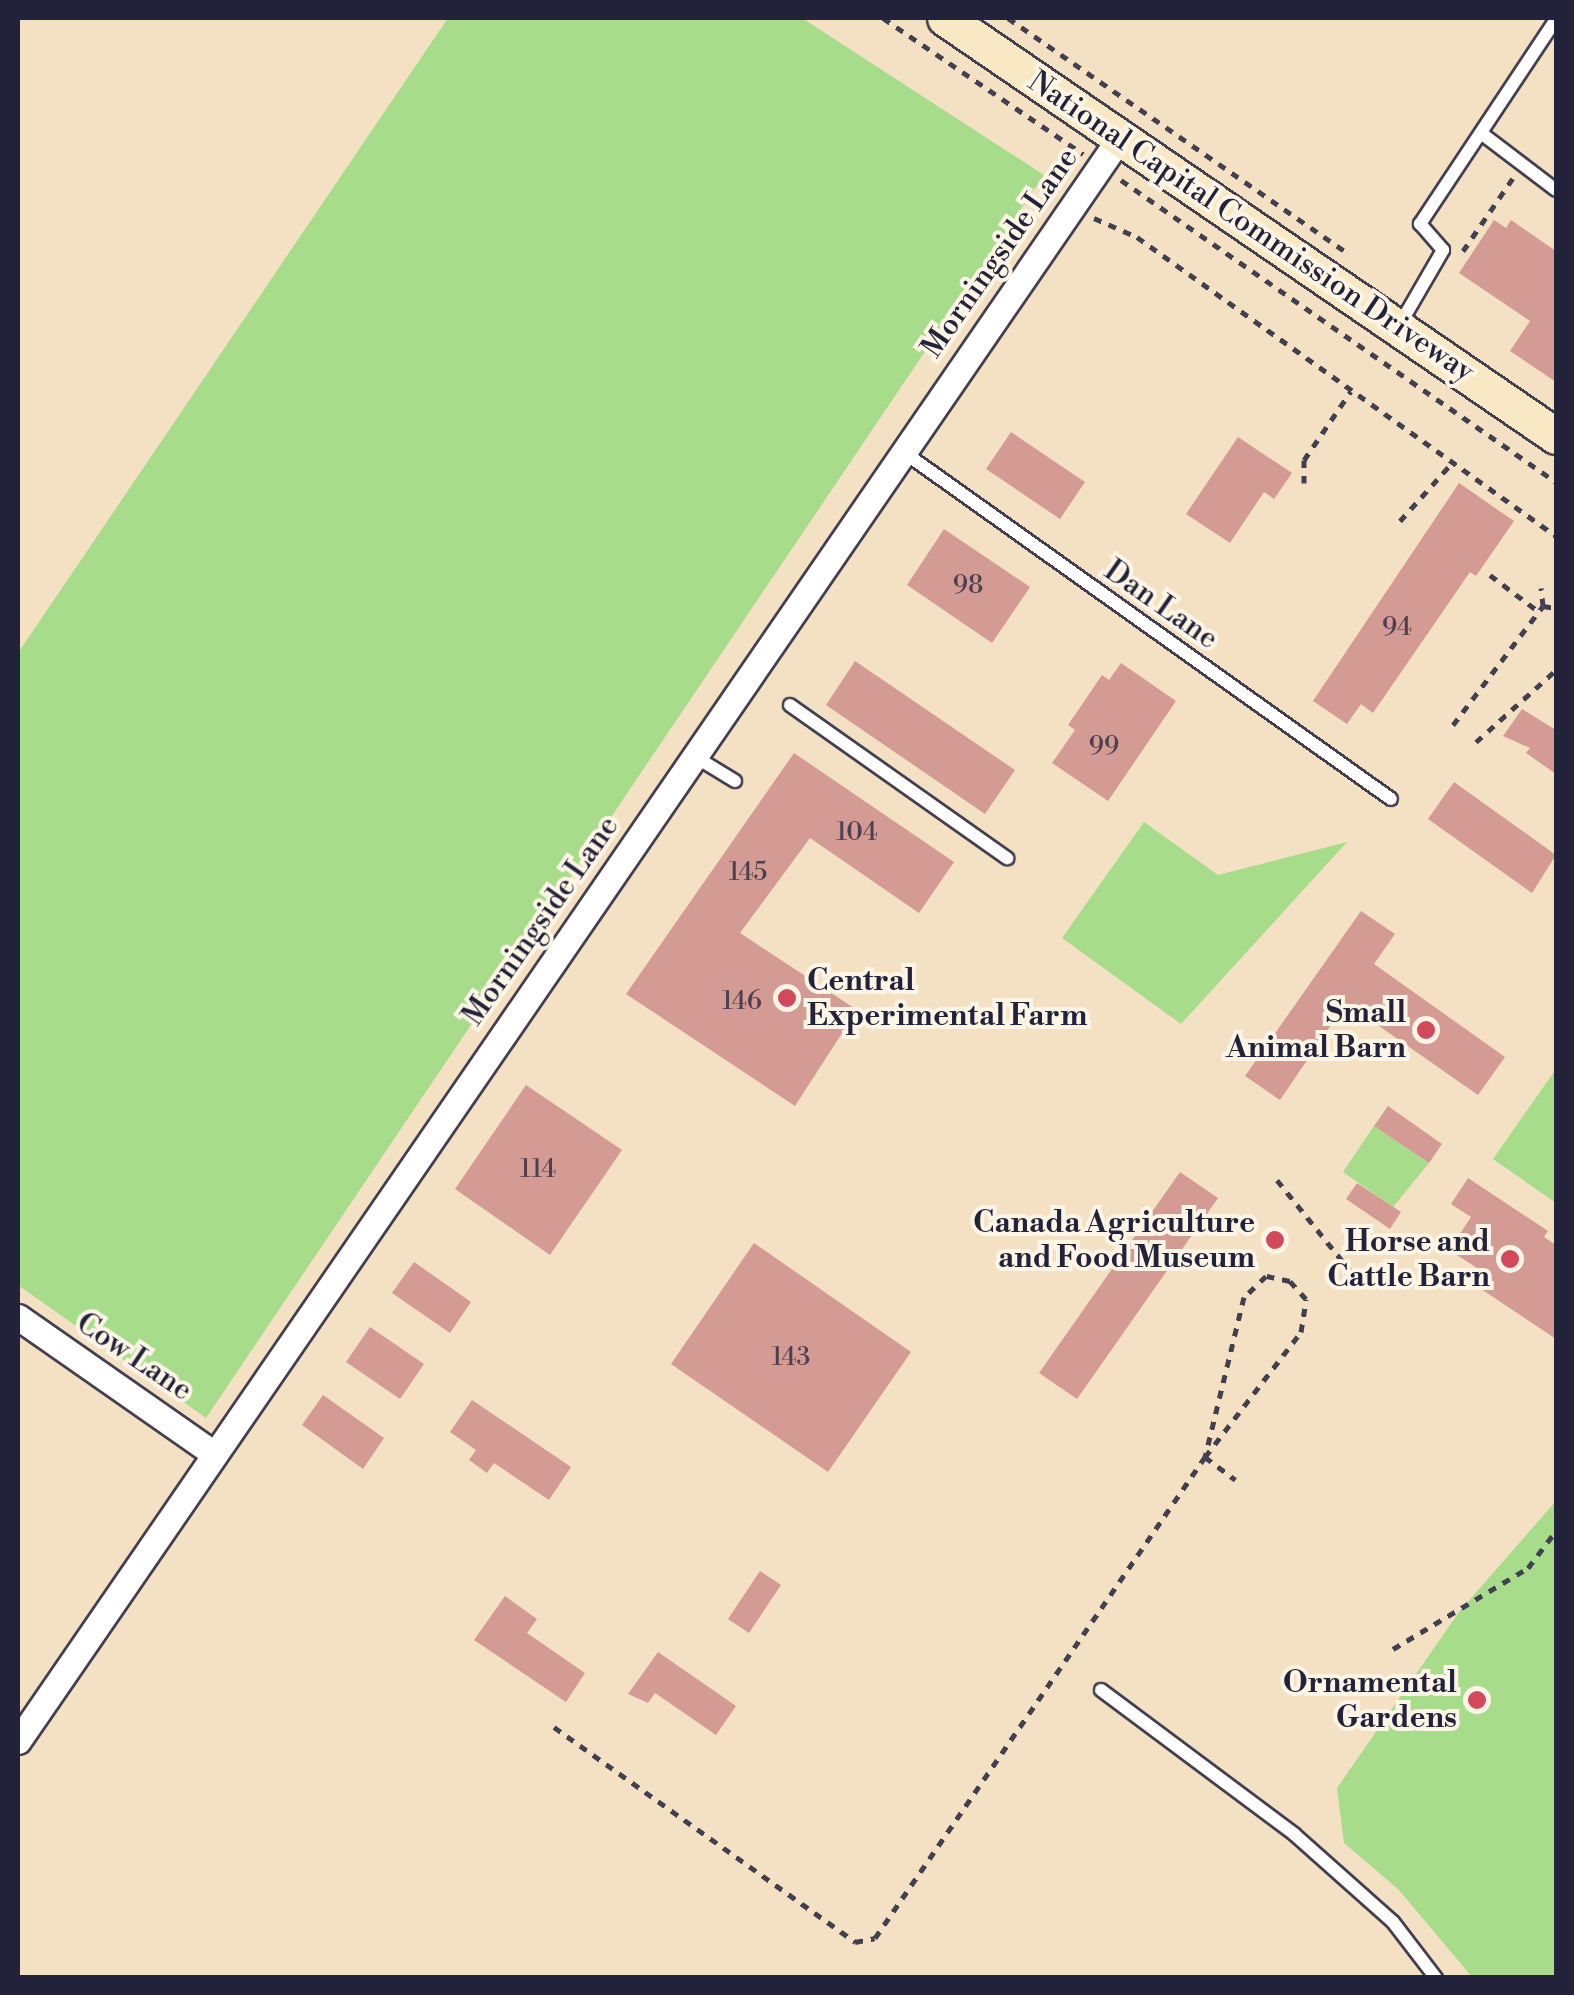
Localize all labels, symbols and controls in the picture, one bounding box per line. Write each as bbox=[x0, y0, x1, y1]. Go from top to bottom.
street label: National Capital Commission Driveway bbox=[1021, 64, 1481, 390]
street label: Morningside Lane bbox=[914, 141, 1086, 365]
street label: Dan Lane bbox=[1097, 553, 1225, 657]
house number: 98 bbox=[953, 571, 983, 601]
house number: 94 bbox=[1382, 613, 1412, 643]
house number: 99 bbox=[1089, 732, 1119, 762]
street label: Morningside Lane bbox=[455, 809, 627, 1033]
house number: 104 bbox=[836, 818, 878, 848]
house number: 145 bbox=[729, 858, 767, 888]
place label: Central Experimental Farm bbox=[807, 963, 1088, 1034]
house number: 146 bbox=[722, 987, 762, 1017]
marker: Central Experimental Farm bbox=[776, 987, 798, 1009]
place label: Small Animal Barn bbox=[1226, 995, 1406, 1066]
marker: Small Animal Barn bbox=[1415, 1019, 1437, 1041]
house number: 114 bbox=[520, 1155, 556, 1185]
place label: Canada Agriculture and Food Museum bbox=[973, 1205, 1255, 1276]
place label: Horse and Cattle Barn bbox=[1327, 1224, 1490, 1294]
marker: Canada Agriculture and Food Museum bbox=[1264, 1229, 1286, 1251]
marker: Horse and Cattle Barn bbox=[1499, 1248, 1521, 1270]
street label: Cow Lane bbox=[69, 1305, 199, 1409]
house number: 143 bbox=[772, 1343, 810, 1373]
place label: Ornamental Gardens bbox=[1283, 1665, 1457, 1736]
marker: Ornamental Gardens bbox=[1466, 1689, 1488, 1711]

